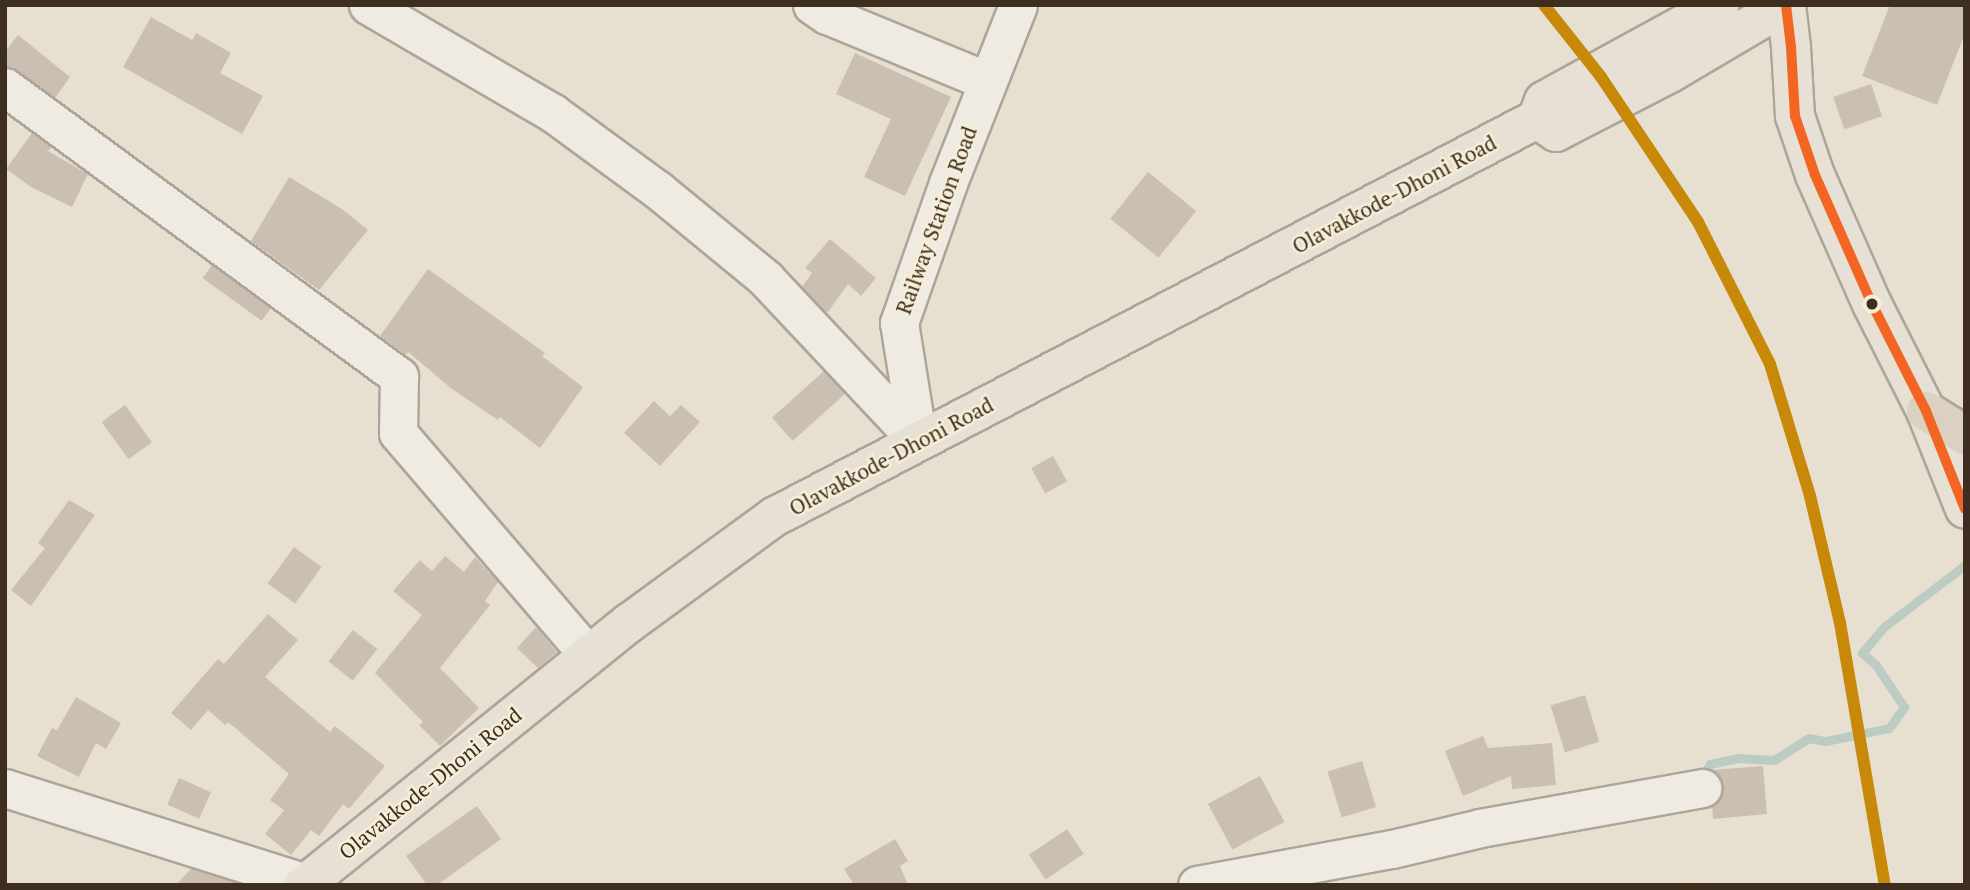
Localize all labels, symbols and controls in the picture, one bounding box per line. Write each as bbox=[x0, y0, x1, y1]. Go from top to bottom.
street label: Railway Station Road bbox=[890, 123, 982, 317]
street label: Olavakkode-Dhoni Road bbox=[1288, 129, 1500, 259]
unlabelled marker bbox=[1865, 297, 1879, 311]
street label: Olavakkode-Dhoni Road bbox=[785, 391, 997, 521]
street label: Olavakkode-Dhoni Road bbox=[334, 702, 526, 864]

